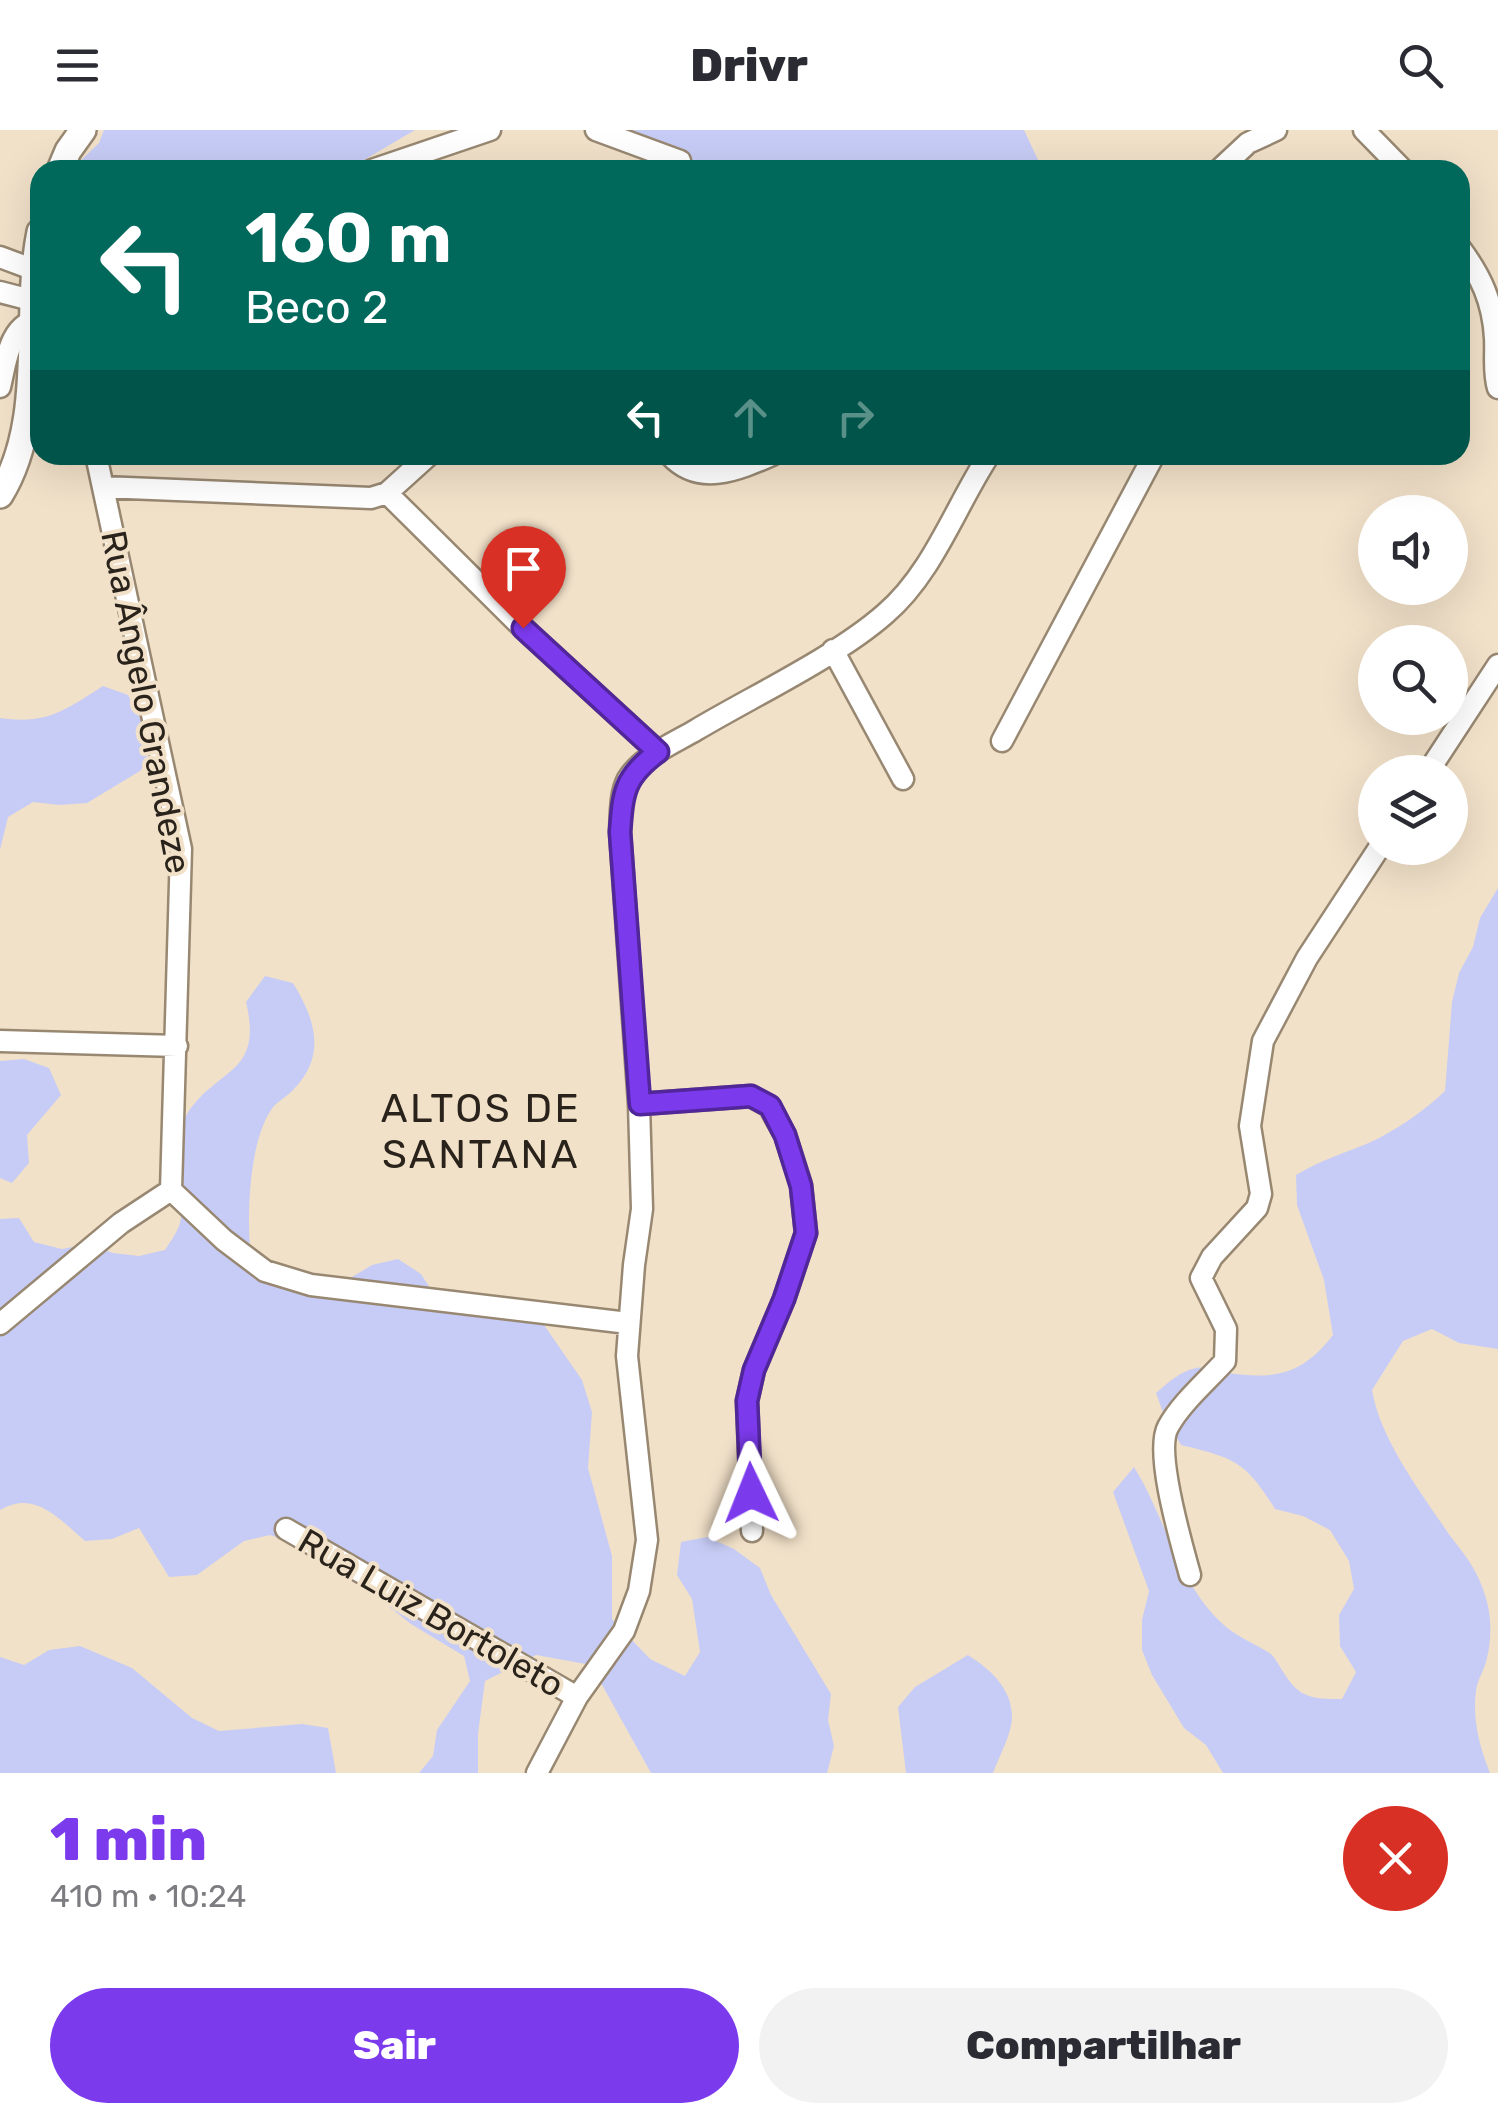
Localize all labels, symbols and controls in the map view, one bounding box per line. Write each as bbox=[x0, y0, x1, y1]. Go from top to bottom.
icon: menu bbox=[50, 38, 105, 93]
icon: search bbox=[1393, 38, 1448, 93]
text: Drivr bbox=[690, 39, 808, 92]
text: 160 m bbox=[245, 197, 452, 280]
icon: left bbox=[80, 200, 210, 330]
text: Beco 2 bbox=[245, 281, 388, 334]
icon: left bbox=[618, 390, 673, 445]
icon: ahead bbox=[723, 390, 778, 445]
icon: right bbox=[828, 390, 883, 445]
map controls bbox=[1358, 495, 1468, 865]
button: sound bbox=[1358, 495, 1468, 605]
pin bbox=[481, 526, 566, 629]
street label: Rua Ângelo Grandeze bbox=[92, 527, 200, 877]
icon: arrive bbox=[496, 541, 551, 596]
button: search bbox=[1358, 625, 1468, 735]
button: layers bbox=[1358, 755, 1468, 865]
district label: ALTOS DE SANTANA bbox=[381, 1085, 581, 1178]
position arrow bbox=[699, 1441, 803, 1545]
street label: Rua Luiz Bortoleto bbox=[291, 1520, 571, 1706]
text: 1 min bbox=[50, 1804, 207, 1875]
button: close bbox=[1343, 1806, 1448, 1911]
text: 410 m · 10:24 bbox=[50, 1877, 246, 1915]
button: Sair bbox=[50, 1988, 739, 2103]
button: Compartilhar bbox=[759, 1988, 1448, 2103]

